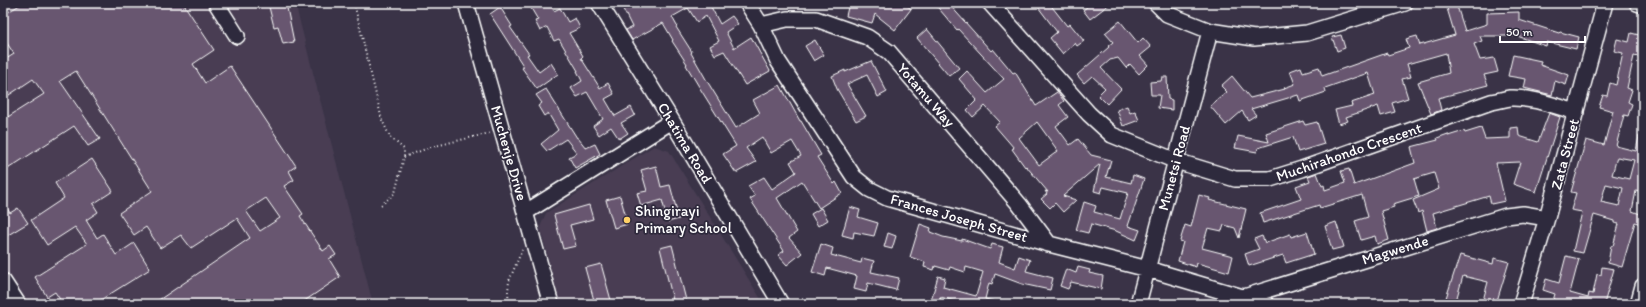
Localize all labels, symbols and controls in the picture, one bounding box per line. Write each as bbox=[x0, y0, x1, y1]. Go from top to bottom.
scale bar bbox=[1500, 18, 1585, 44]
text: 50 m bbox=[1506, 25, 1532, 39]
street label: Yotamu Way bbox=[893, 59, 959, 131]
street label: Chatima Road bbox=[654, 99, 717, 187]
street label: Muchenje Drive bbox=[487, 103, 531, 203]
street label: Zata Street bbox=[1547, 116, 1583, 191]
street label: Muchirahondo Crescent bbox=[1274, 118, 1425, 185]
street label: Munetsi Road bbox=[1154, 123, 1194, 213]
street label: Frances Joseph Street bbox=[888, 190, 1030, 246]
place label: Shingirayi Primary School bbox=[635, 202, 733, 237]
marker: Shingirayi Primary School bbox=[622, 215, 632, 225]
street label: Magwende bbox=[1360, 231, 1430, 269]

